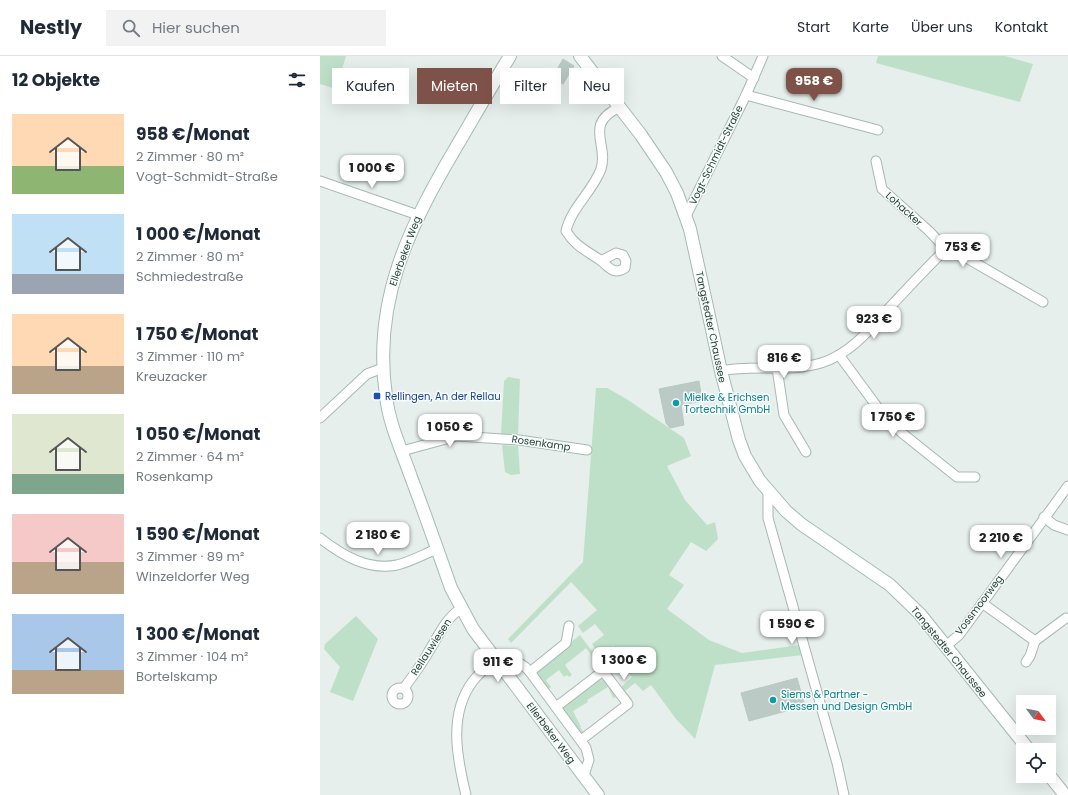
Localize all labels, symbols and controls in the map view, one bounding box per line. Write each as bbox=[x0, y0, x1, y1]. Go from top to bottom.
search box bbox=[106, 10, 386, 46]
text: Nestly bbox=[20, 14, 82, 41]
icon: search bbox=[120, 17, 142, 39]
text: Hier suchen bbox=[152, 17, 240, 38]
text: Start bbox=[797, 17, 830, 37]
text: Karte bbox=[852, 17, 889, 37]
text: Über uns bbox=[911, 17, 973, 37]
text: Kontakt bbox=[995, 17, 1048, 37]
text: 12 Objekte bbox=[12, 68, 100, 92]
chip: Kaufen bbox=[332, 68, 409, 104]
chip: Mieten bbox=[417, 68, 492, 104]
chip: Filter bbox=[500, 68, 561, 104]
chip: Neu bbox=[569, 68, 624, 104]
pin: 958 € bbox=[786, 68, 842, 102]
icon: filters bbox=[286, 69, 308, 91]
text: 958 € bbox=[795, 71, 833, 90]
street label: Vogt-Schmidt-Straße bbox=[685, 103, 747, 207]
text: 958 €/Monat bbox=[136, 122, 250, 146]
icon: home bbox=[44, 130, 92, 178]
text: 2 Zimmer · 80 m² bbox=[136, 147, 244, 166]
pin: 1 000 € bbox=[335, 155, 409, 189]
text: 1 000 € bbox=[349, 158, 395, 177]
text: Vogt-Schmidt-Straße bbox=[136, 167, 278, 186]
street label: Lohacker bbox=[882, 188, 926, 230]
street label: Ellerbeker Weg bbox=[385, 214, 425, 288]
text: 1 000 €/Monat bbox=[136, 222, 260, 246]
icon: home bbox=[44, 230, 92, 278]
pin: 753 € bbox=[935, 234, 991, 268]
text: 753 € bbox=[945, 237, 981, 256]
text: 2 Zimmer · 80 m² bbox=[136, 247, 244, 266]
text: Schmiedestraße bbox=[136, 267, 243, 286]
street label: Tangstedter Chaussee bbox=[692, 270, 730, 384]
pin: 923 € bbox=[846, 306, 902, 340]
text: 923 € bbox=[856, 309, 892, 328]
text: 1 750 €/Monat bbox=[136, 322, 258, 346]
icon: home bbox=[44, 330, 92, 378]
pin: 816 € bbox=[756, 345, 812, 379]
text: 3 Zimmer · 110 m² bbox=[136, 347, 244, 366]
text: 816 € bbox=[767, 348, 801, 367]
text: Kreuzacker bbox=[136, 367, 207, 386]
place label: Rellingen, An der Rellau bbox=[385, 389, 501, 404]
place label: Mielke & Erichsen Tortechnik GmbH bbox=[684, 390, 770, 417]
marker: Rellingen, An der Rellau bbox=[372, 391, 382, 401]
marker: Mielke & Erichsen Tortechnik GmbH bbox=[671, 398, 681, 408]
pin: 1 750 € bbox=[856, 404, 930, 438]
text: 1 750 € bbox=[871, 407, 915, 426]
pin: 1 050 € bbox=[413, 414, 487, 448]
text: 1 050 € bbox=[427, 417, 473, 436]
text: 1 050 €/Monat bbox=[136, 422, 260, 446]
icon: home bbox=[44, 430, 92, 478]
street label: Rosenkamp bbox=[511, 431, 572, 455]
text: 2 Zimmer · 64 m² bbox=[136, 447, 244, 466]
text: Rosenkamp bbox=[136, 467, 213, 486]
text: 1 590 €/Monat bbox=[136, 522, 260, 546]
pin: 2 180 € bbox=[341, 522, 415, 556]
text: 2 180 € bbox=[355, 525, 401, 544]
pin: 2 210 € bbox=[964, 525, 1038, 559]
text: 2 210 € bbox=[979, 528, 1023, 547]
icon: home bbox=[44, 530, 92, 578]
text: 3 Zimmer · 89 m² bbox=[136, 547, 244, 566]
text: Winzeldorfer Weg bbox=[136, 567, 250, 586]
street label: Vossmoorweg bbox=[951, 572, 1007, 638]
street label: Tangstedter Chaussee bbox=[907, 603, 991, 701]
pin: 1 590 € bbox=[755, 611, 829, 645]
text: 1 590 € bbox=[769, 614, 815, 633]
street label: Rellauwiesen bbox=[407, 616, 455, 678]
text: 1 300 €/Monat bbox=[136, 622, 260, 646]
icon: home bbox=[44, 630, 92, 678]
text: 3 Zimmer · 104 m² bbox=[136, 647, 248, 666]
pin: 1 300 € bbox=[587, 647, 661, 681]
pin: 911 € bbox=[470, 649, 526, 683]
text: 1 300 € bbox=[601, 650, 647, 669]
text: 911 € bbox=[483, 652, 513, 671]
text: Bortelskamp bbox=[136, 667, 218, 686]
place label: Siems & Partner - Messen und Design GmbH bbox=[781, 687, 912, 714]
marker: Siems & Partner - Messen und Design GmbH bbox=[768, 695, 778, 705]
north arrow bbox=[1016, 695, 1056, 735]
map controls bbox=[1016, 695, 1056, 783]
street label: Ellerbeker Weg bbox=[523, 699, 579, 767]
button: locate bbox=[1016, 743, 1056, 783]

